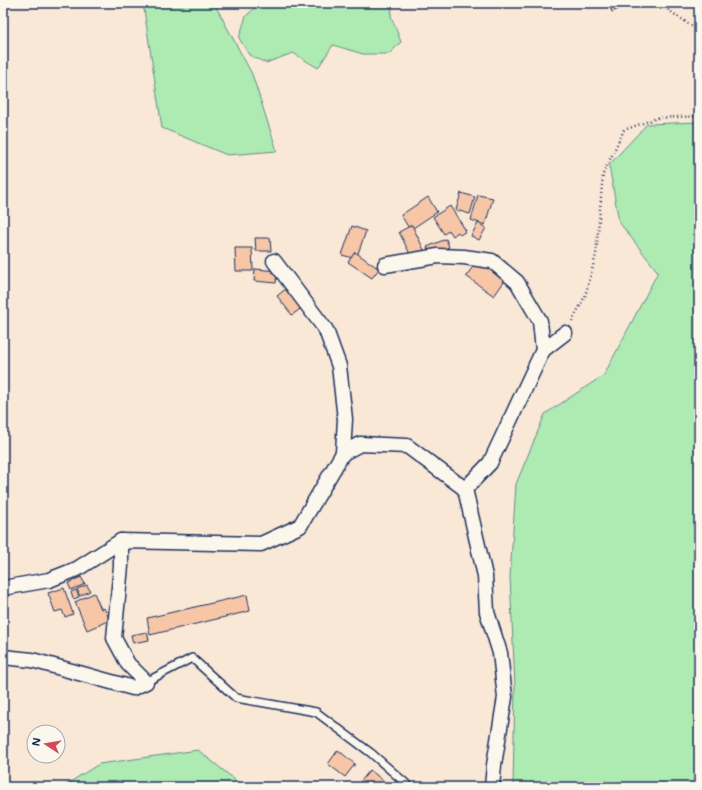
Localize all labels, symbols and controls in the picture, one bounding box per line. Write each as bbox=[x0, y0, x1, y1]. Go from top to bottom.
north arrow bbox=[26, 724, 66, 764]
text: N bbox=[28, 736, 44, 747]

